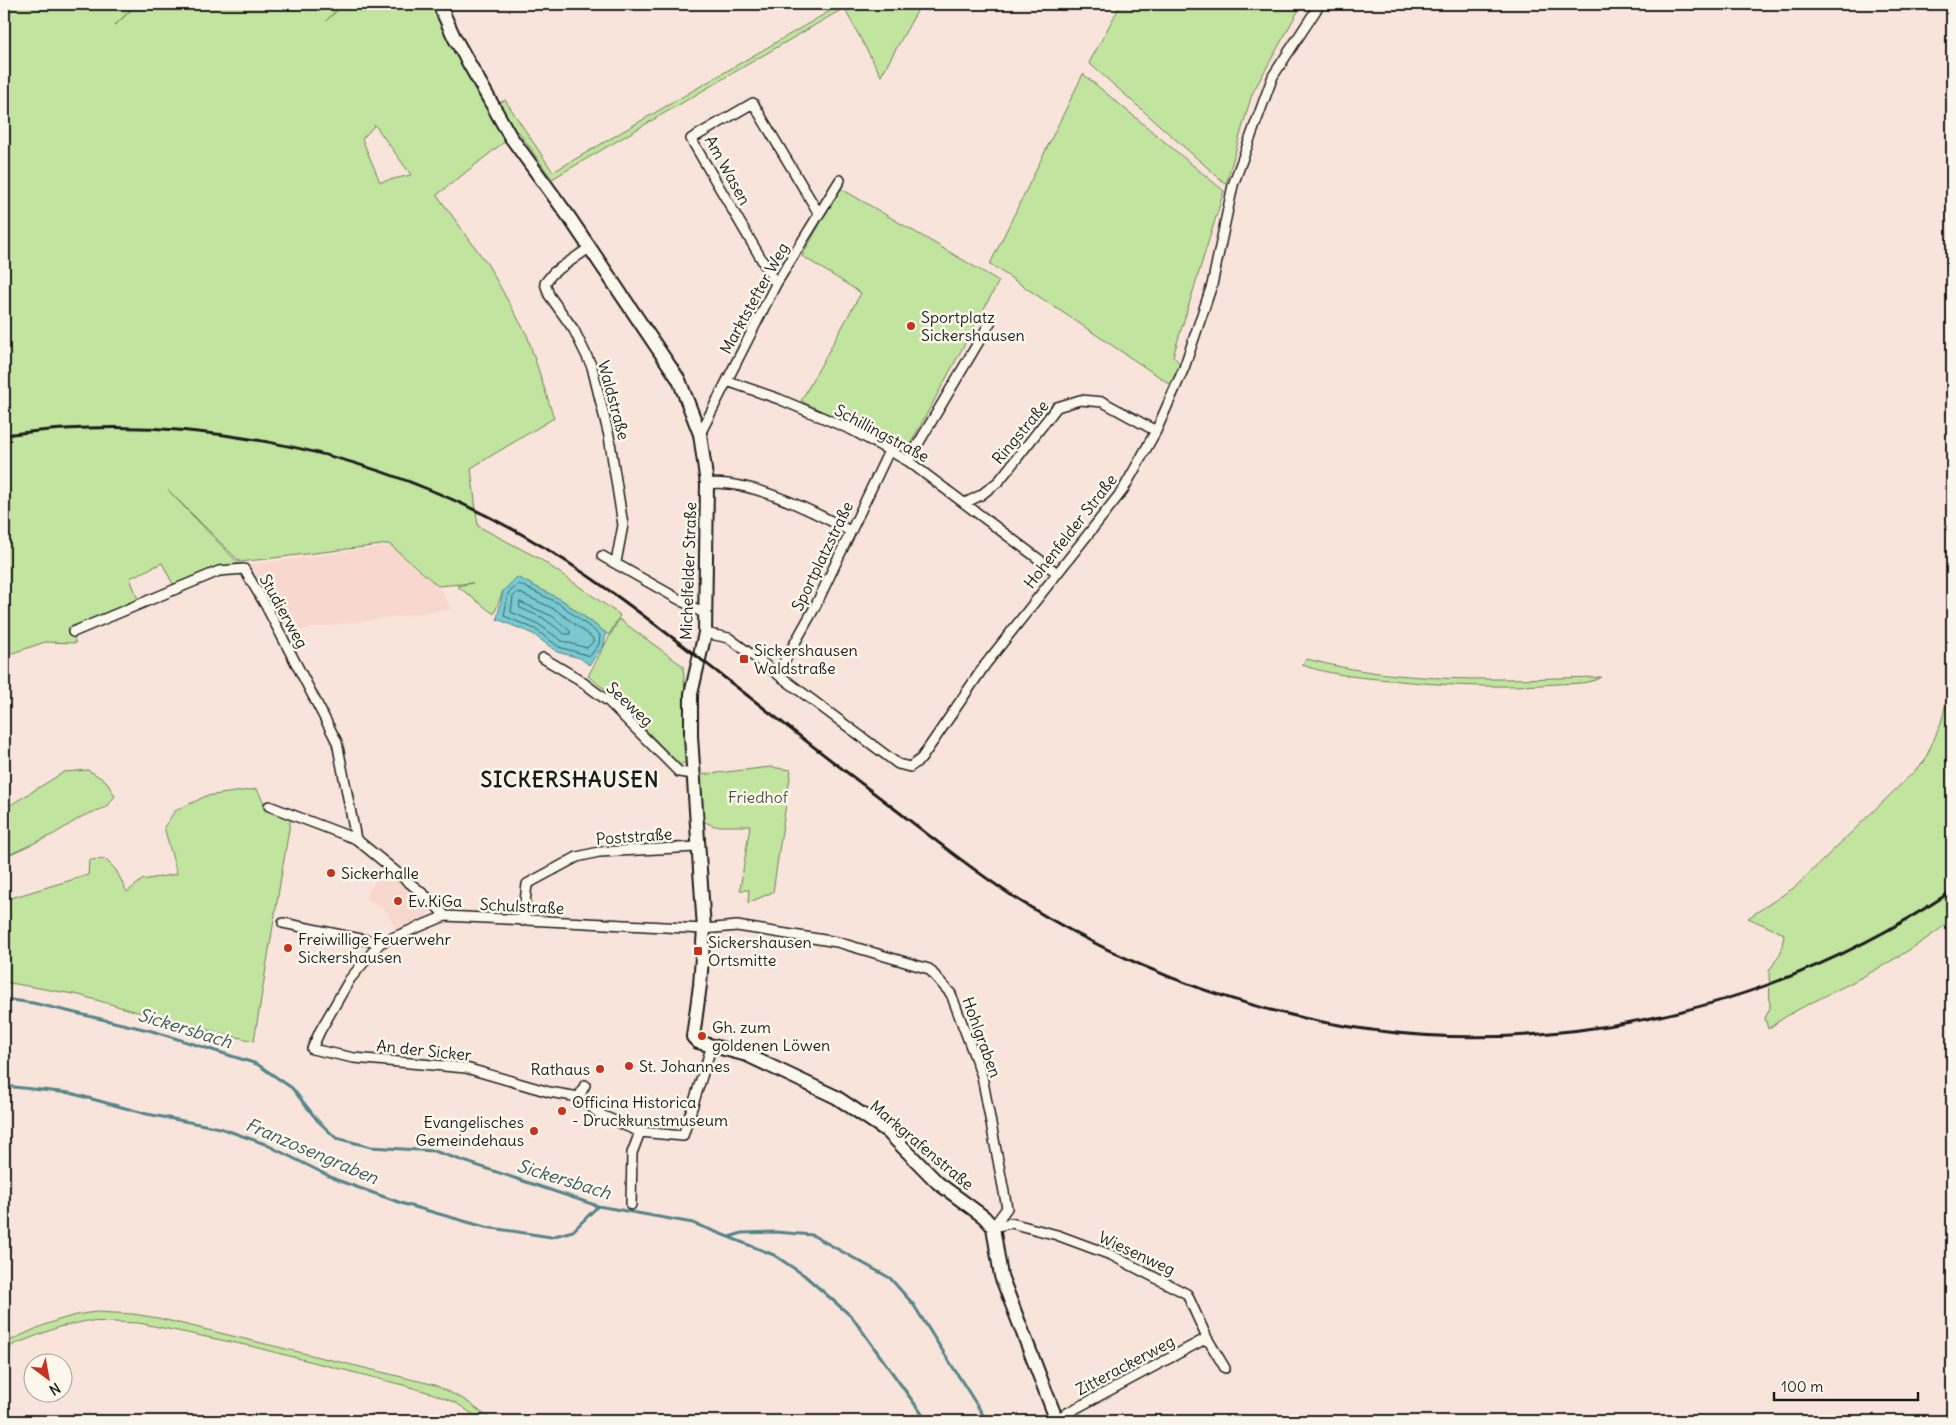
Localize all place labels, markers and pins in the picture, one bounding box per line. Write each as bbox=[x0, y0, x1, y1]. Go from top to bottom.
place label: Sportplatz Sickershausen bbox=[921, 307, 1025, 345]
marker: Sportplatz Sickershausen bbox=[905, 320, 917, 332]
place label: Sickershausen Waldstraße bbox=[754, 640, 858, 678]
marker: Sickershausen Waldstraße bbox=[738, 653, 750, 665]
place label: Sickerhalle bbox=[341, 863, 419, 883]
marker: Sickerhalle bbox=[325, 867, 337, 879]
place label: Ev.KiGa bbox=[408, 891, 462, 911]
marker: Ev.KiGa bbox=[392, 895, 404, 907]
place label: Freiwillige Feuerwehr Sickershausen bbox=[298, 929, 452, 967]
place label: Sickershausen Ortsmitte bbox=[708, 932, 812, 970]
marker: Freiwillige Feuerwehr Sickershausen bbox=[282, 942, 294, 954]
marker: Sickershausen Ortsmitte bbox=[692, 945, 704, 957]
place label: Gh. zum goldenen Löwen bbox=[712, 1017, 830, 1055]
marker: Gh. zum goldenen Löwen bbox=[696, 1030, 708, 1042]
place label: St. Johannes bbox=[639, 1056, 730, 1076]
place label: Rathaus bbox=[530, 1059, 590, 1079]
marker: St. Johannes bbox=[623, 1060, 635, 1072]
marker: Rathaus bbox=[594, 1063, 606, 1075]
place label: Officina Historica - Druckkunstmuseum bbox=[572, 1092, 728, 1130]
marker: Officina Historica - Druckkunstmuseum bbox=[556, 1105, 568, 1117]
place label: Evangelisches Gemeindehaus bbox=[415, 1112, 524, 1150]
marker: Evangelisches Gemeindehaus bbox=[528, 1125, 540, 1137]

